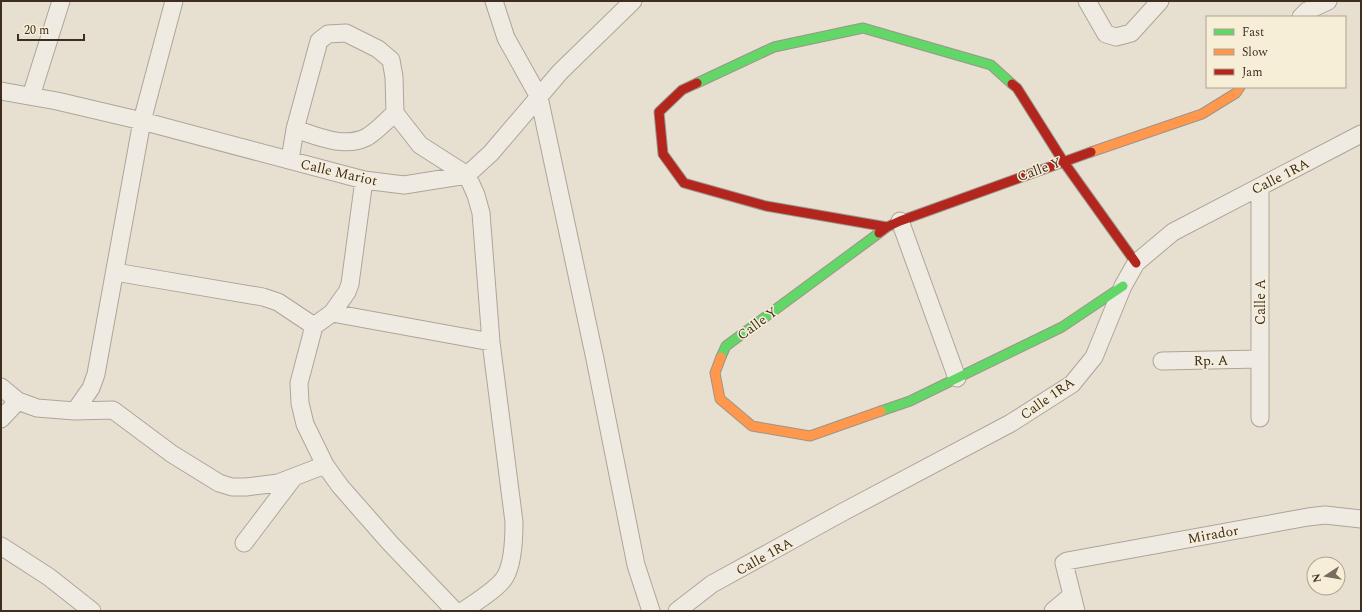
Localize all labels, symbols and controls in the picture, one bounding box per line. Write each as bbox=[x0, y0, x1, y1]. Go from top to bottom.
scale bar bbox=[18, 16, 84, 42]
legend bbox=[1206, 16, 1346, 88]
text: 20 m bbox=[24, 21, 49, 40]
text: Fast bbox=[1242, 23, 1264, 42]
text: Slow bbox=[1242, 43, 1268, 62]
text: Jam bbox=[1242, 63, 1263, 82]
street label: Calle Y bbox=[1014, 152, 1064, 187]
street label: Calle Mariot bbox=[298, 153, 379, 192]
street label: Calle 1RA bbox=[1248, 153, 1313, 200]
street label: Calle A bbox=[1250, 279, 1271, 325]
street label: Calle Y bbox=[733, 302, 782, 345]
street label: Rp. A bbox=[1194, 350, 1229, 371]
street label: Calle 1RA bbox=[1016, 372, 1079, 425]
street label: Mirador bbox=[1186, 520, 1241, 549]
street label: Calle 1RA bbox=[732, 532, 797, 581]
north arrow bbox=[1306, 556, 1346, 596]
text: N bbox=[1307, 572, 1326, 584]

